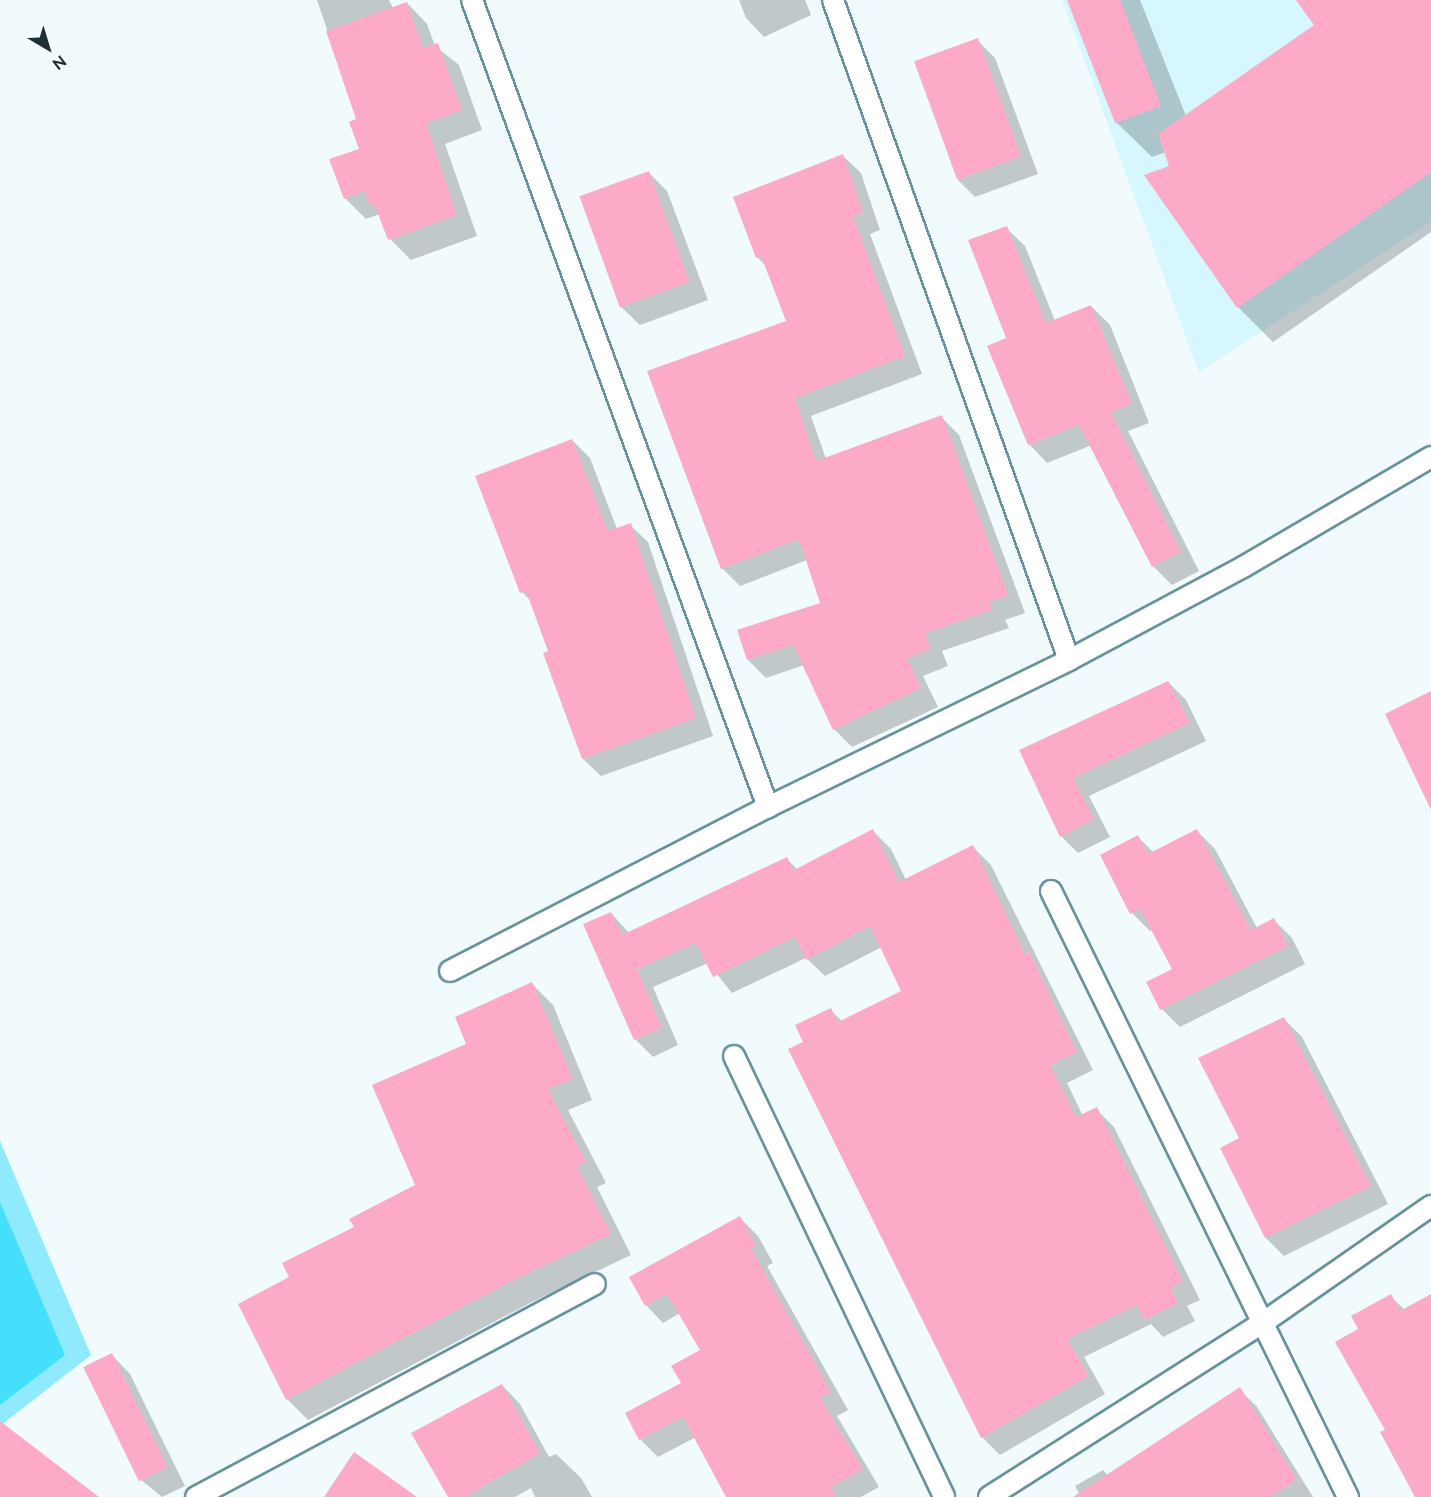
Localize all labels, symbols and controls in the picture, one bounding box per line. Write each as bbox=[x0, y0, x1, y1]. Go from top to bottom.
north arrow bbox=[18, 18, 78, 78]
text: N bbox=[49, 51, 70, 74]

